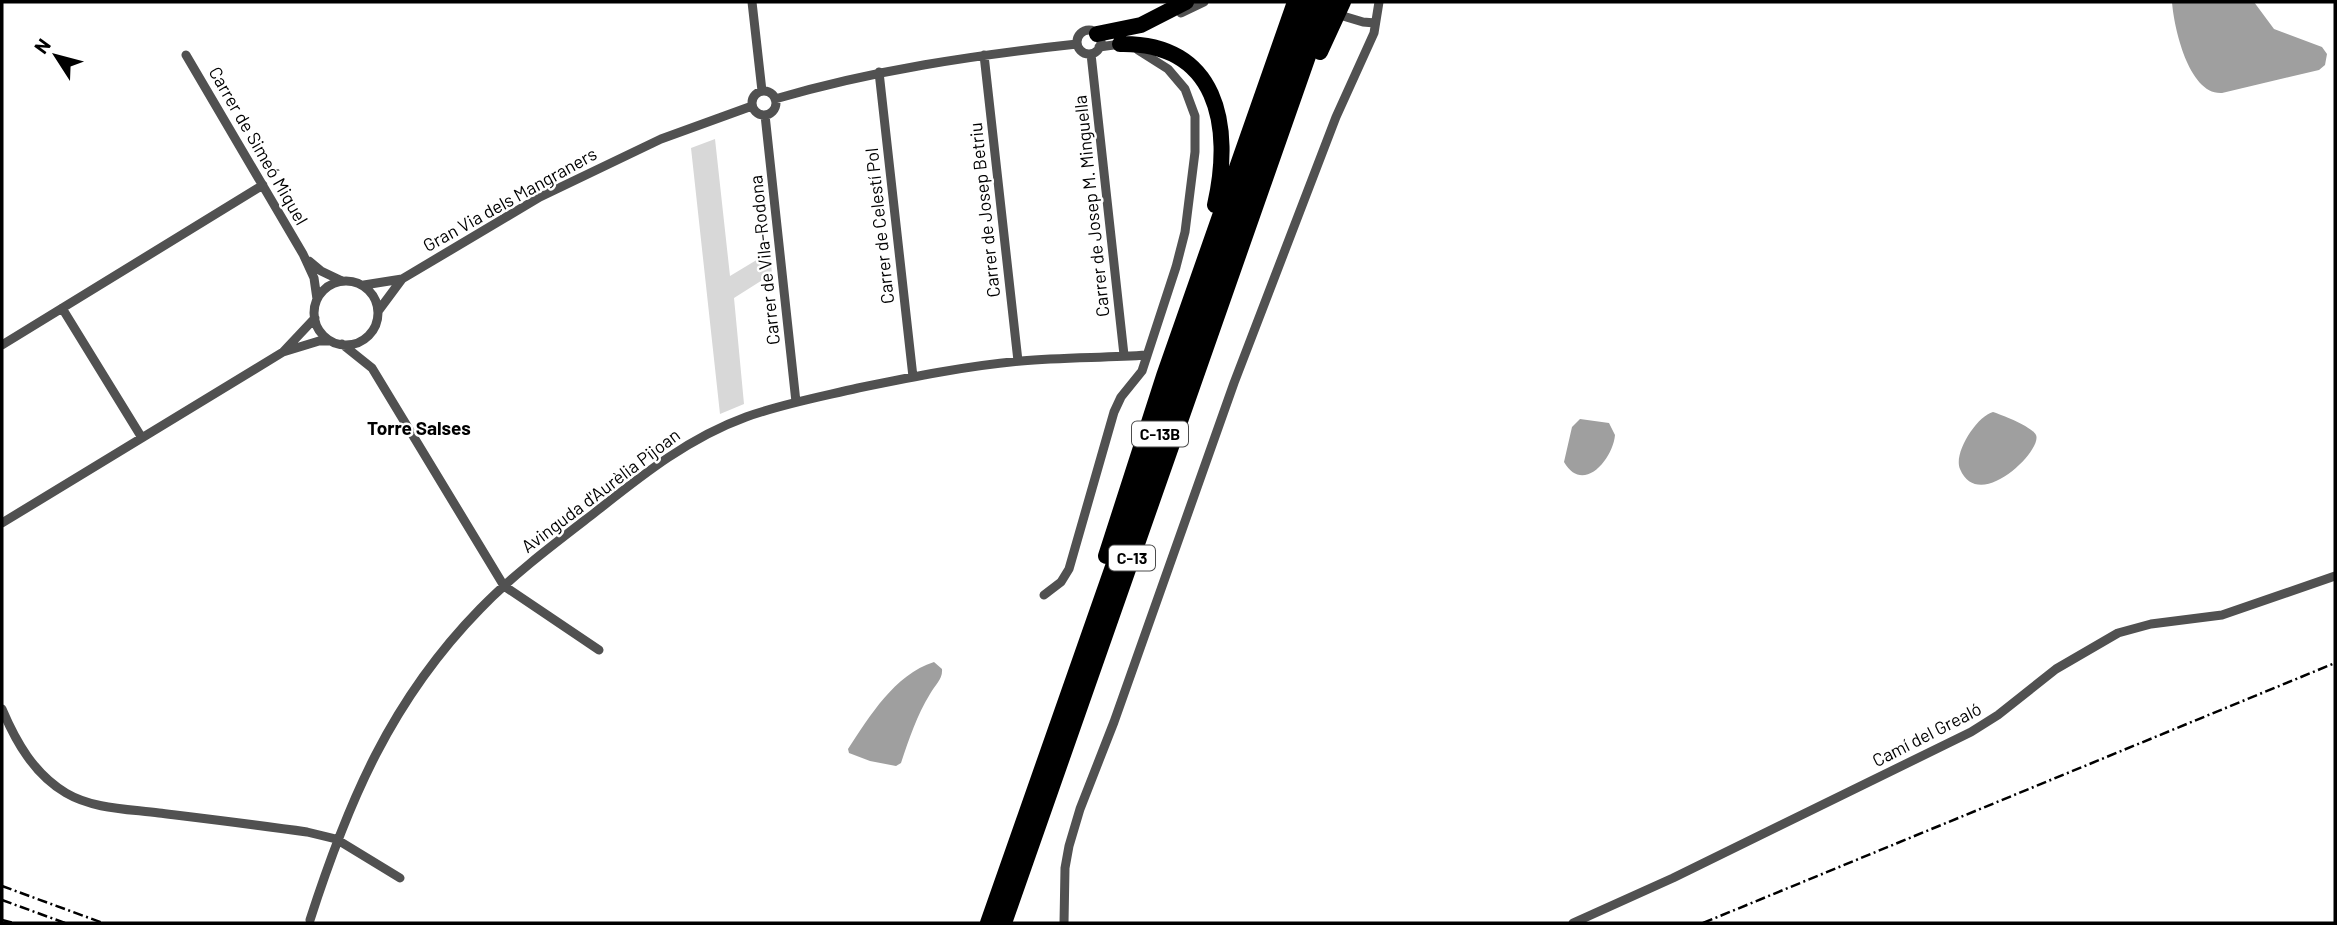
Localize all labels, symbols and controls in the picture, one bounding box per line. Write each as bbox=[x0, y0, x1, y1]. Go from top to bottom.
north arrow bbox=[21, 21, 91, 91]
text: N bbox=[29, 34, 55, 58]
street label: Carrer de Simeó Miquel bbox=[205, 62, 313, 229]
street label: Carrer de Josep M. Minguella bbox=[1068, 94, 1114, 318]
street label: Carrer de Josep Betriu bbox=[964, 122, 1004, 299]
street label: Gran Via dels Mangraners bbox=[419, 142, 600, 256]
street label: Carrer de Celestí Pol bbox=[860, 147, 898, 305]
street label: Carrer de Vila-Rodona bbox=[744, 174, 784, 346]
district label: Torre Salses bbox=[367, 416, 471, 439]
road number: C-13B bbox=[1132, 422, 1188, 446]
street label: Avinguda d'Aurèlia Pijoan bbox=[517, 423, 684, 557]
road number: C-13 bbox=[1109, 545, 1155, 570]
street label: Camí del Grealó bbox=[1868, 697, 1985, 771]

